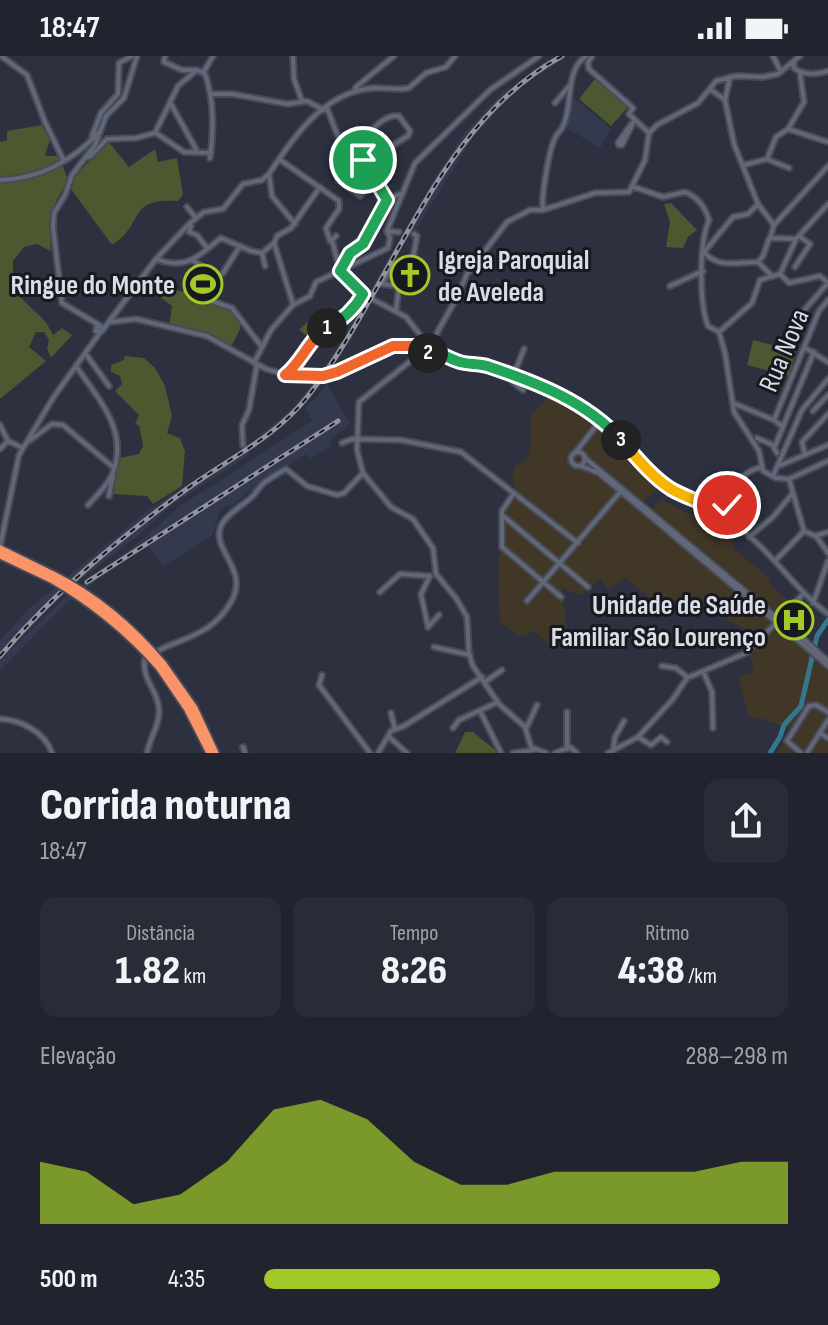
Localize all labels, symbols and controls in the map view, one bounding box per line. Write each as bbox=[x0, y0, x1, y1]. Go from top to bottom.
text: 18:47 bbox=[40, 10, 99, 46]
pin bbox=[329, 126, 397, 194]
icon: arrive bbox=[341, 138, 385, 182]
place label: Igreja Paroquial de Aveleda bbox=[438, 244, 589, 309]
church icon: Igreja Paroquial de Aveleda bbox=[389, 254, 431, 296]
sports icon: Ringue do Monte bbox=[182, 263, 224, 305]
place label: Ringue do Monte bbox=[10, 269, 175, 302]
street label: Rua Nova bbox=[752, 304, 817, 397]
pin: 1 bbox=[307, 308, 347, 348]
text: 1 bbox=[323, 314, 331, 341]
pin: 2 bbox=[408, 333, 448, 373]
text: 2 bbox=[423, 339, 433, 366]
pin: 3 bbox=[601, 420, 641, 460]
text: 3 bbox=[616, 426, 626, 453]
pin bbox=[693, 471, 761, 539]
icon: check bbox=[705, 483, 749, 527]
place label: Unidade de Saúde Familiar São Lourenço bbox=[551, 589, 766, 654]
hospital icon: Unidade de Saúde Familiar São Lourenço bbox=[773, 599, 815, 641]
text: Corrida noturna bbox=[40, 779, 291, 832]
button: share bbox=[704, 779, 788, 863]
text: 18:47 bbox=[40, 836, 87, 867]
text: Distância bbox=[126, 920, 195, 947]
text: Tempo bbox=[390, 920, 438, 947]
text: Ritmo bbox=[645, 920, 689, 947]
text: 1.82 bbox=[115, 947, 180, 995]
text: 8:26 bbox=[381, 947, 447, 995]
text: 4:38 bbox=[618, 947, 685, 995]
text: km bbox=[180, 963, 206, 990]
text: /km bbox=[685, 963, 717, 990]
text: Elevação bbox=[40, 1041, 116, 1072]
text: 288–298 m bbox=[686, 1041, 788, 1072]
text: 500 m bbox=[40, 1264, 97, 1295]
text: 4:35 bbox=[168, 1264, 205, 1295]

